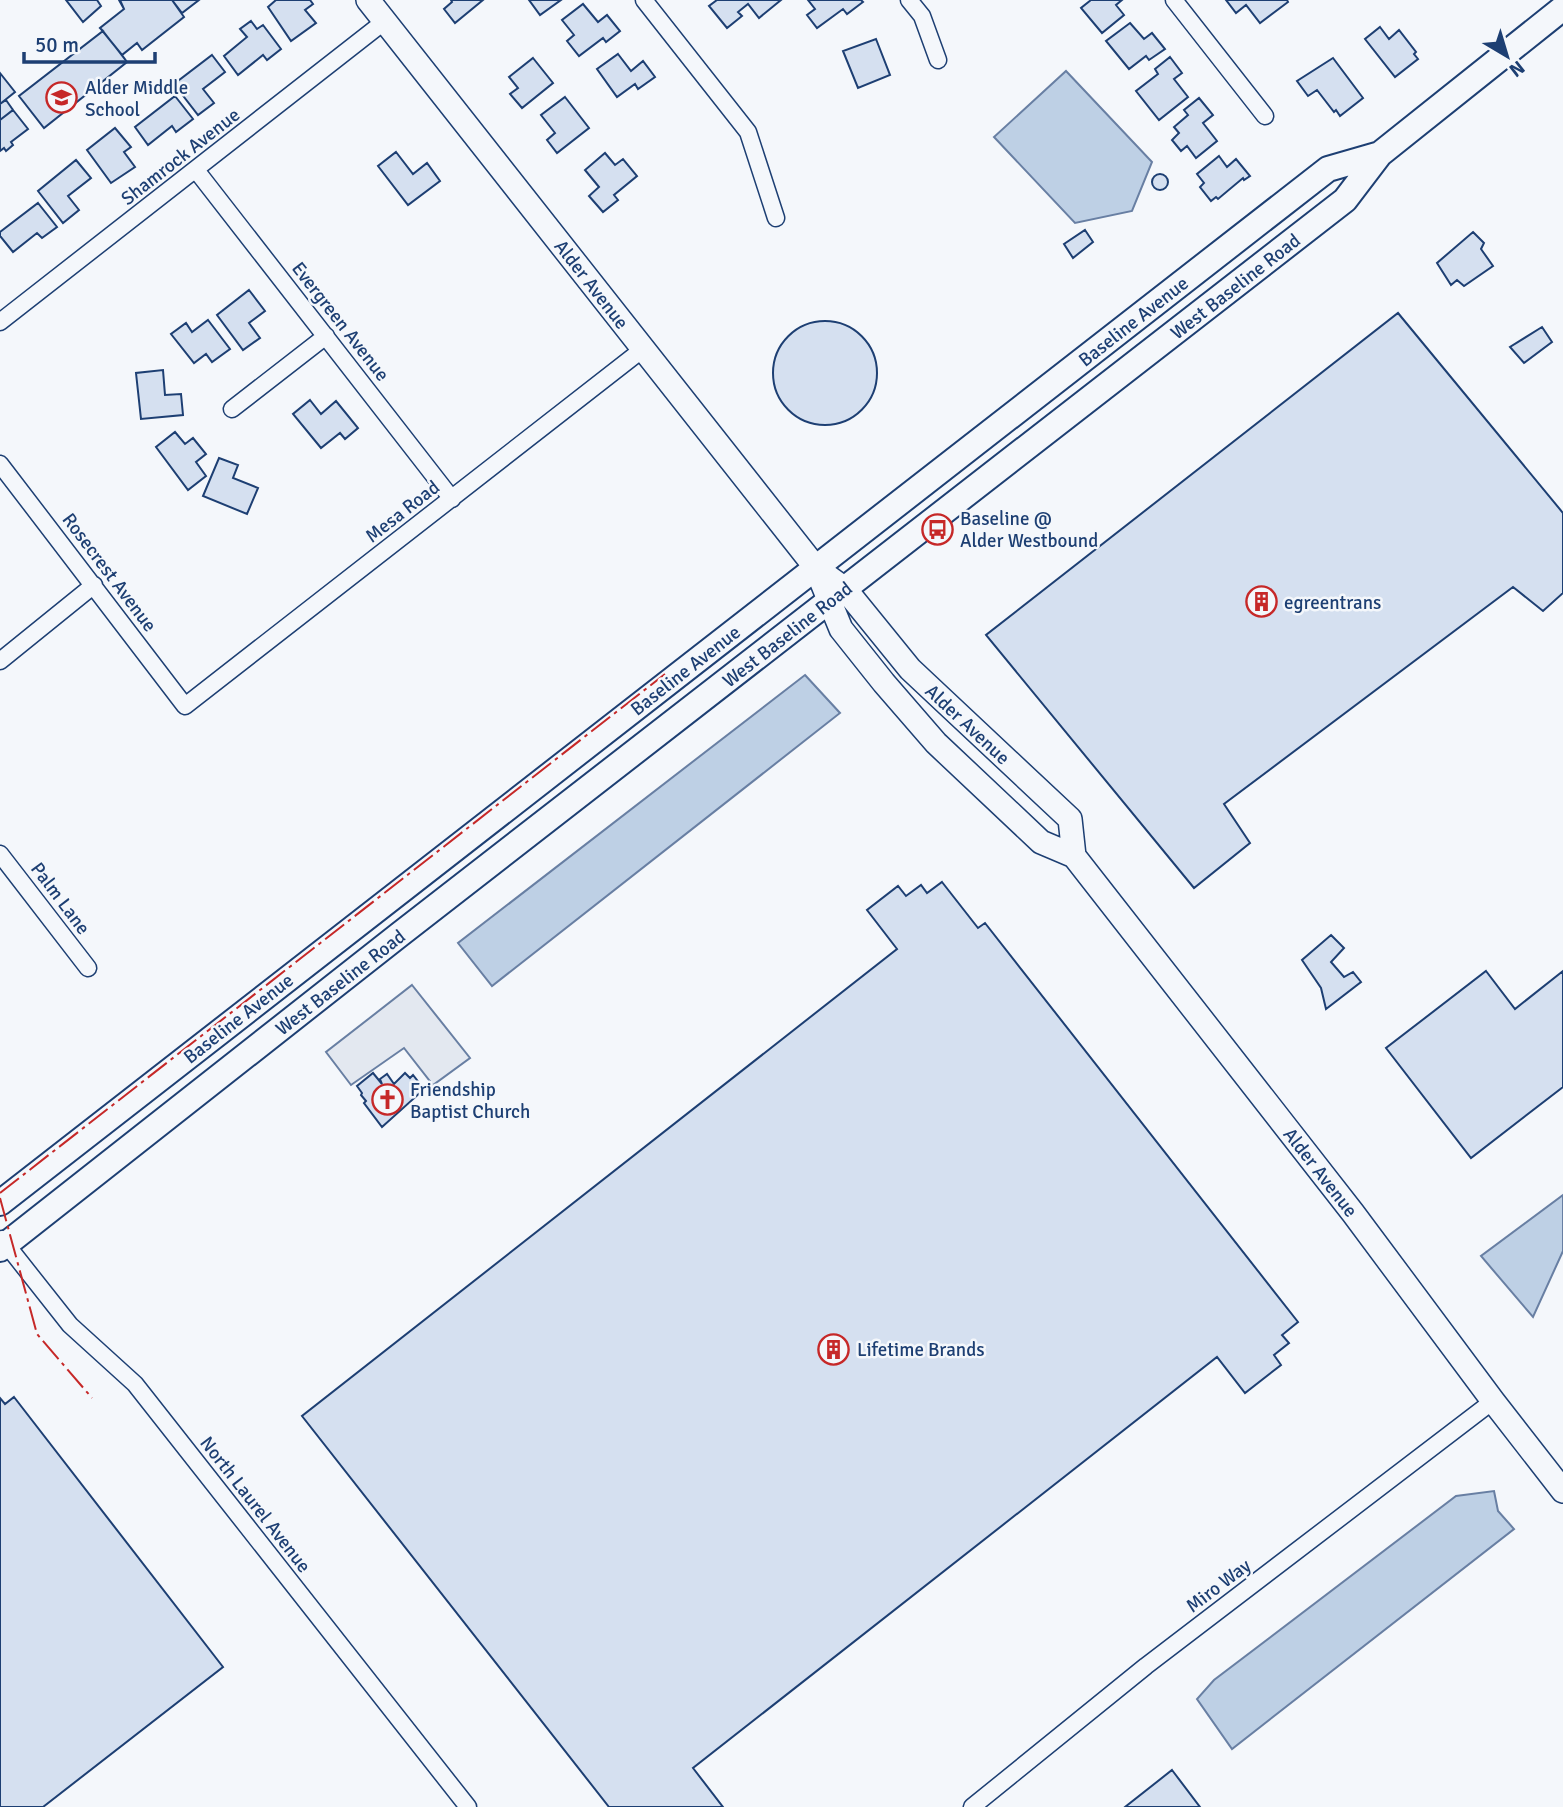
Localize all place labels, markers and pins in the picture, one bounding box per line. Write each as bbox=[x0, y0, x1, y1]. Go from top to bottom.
place label: Alder Middle School bbox=[85, 76, 188, 122]
school or university icon: Alder Middle School bbox=[45, 81, 79, 115]
place label: Baseline @ Alder Westbound bbox=[960, 507, 1098, 553]
bus stop icon: Baseline @ Alder Westbound bbox=[920, 512, 954, 546]
building icon: egreentrans bbox=[1244, 585, 1278, 619]
place label: egreentrans bbox=[1284, 591, 1381, 615]
place label: Friendship Baptist Church bbox=[410, 1078, 530, 1124]
church icon: Friendship Baptist Church bbox=[370, 1083, 404, 1117]
building icon: Lifetime Brands bbox=[817, 1332, 851, 1366]
place label: Lifetime Brands bbox=[857, 1338, 985, 1362]

